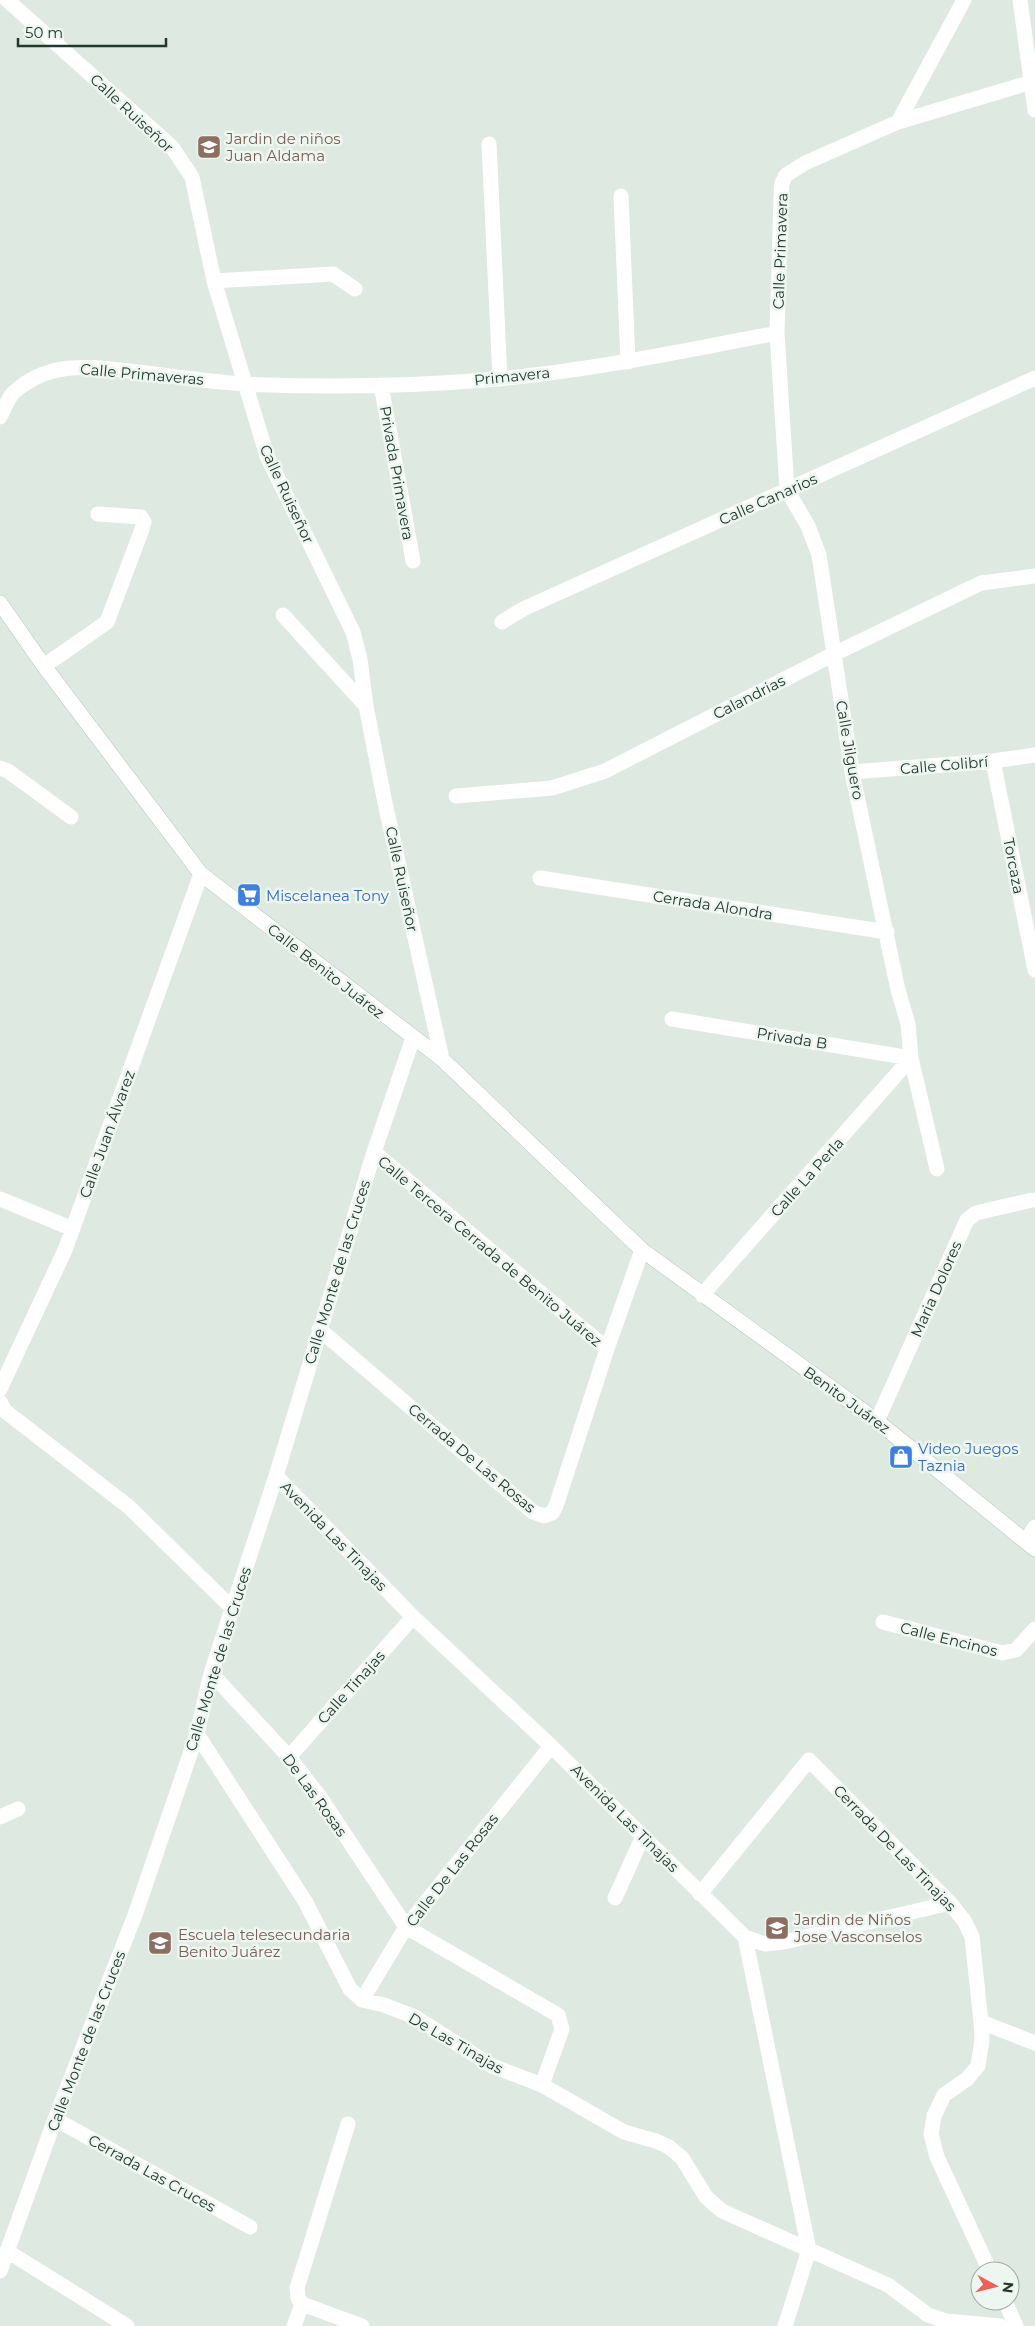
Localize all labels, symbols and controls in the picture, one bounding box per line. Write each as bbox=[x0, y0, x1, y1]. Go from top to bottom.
scale bar bbox=[18, 15, 165, 47]
text: 50 m bbox=[25, 23, 63, 42]
street label: Calle Ruiseñor bbox=[86, 69, 178, 157]
place label: Jardin de niños Juan Aldama bbox=[225, 129, 341, 165]
school or university icon: Jardin de niños Juan Aldama bbox=[196, 134, 222, 160]
street label: Calle Primavera bbox=[768, 192, 792, 310]
street label: Calle Primaveras bbox=[79, 359, 205, 389]
street label: Primavera bbox=[473, 363, 551, 389]
street label: Privada Primavera bbox=[376, 404, 418, 542]
street label: Calle Ruiseñor bbox=[256, 441, 318, 547]
street label: Calle Canarios bbox=[716, 469, 820, 529]
street label: Calandrias bbox=[710, 671, 788, 723]
street label: Calle Jilguero bbox=[832, 699, 868, 801]
street label: Calle Colibrí bbox=[899, 752, 990, 778]
street label: Calle Ruiseñor bbox=[382, 825, 422, 933]
street label: Torcaza bbox=[999, 836, 1029, 896]
supermarket icon: Miscelanea Tony bbox=[236, 882, 262, 908]
place label: Miscelanea Tony bbox=[266, 886, 390, 905]
street label: Cerrada Alondra bbox=[652, 886, 774, 924]
street label: Calle Benito Juárez bbox=[264, 920, 388, 1023]
street label: Privada B bbox=[755, 1023, 829, 1053]
street label: Calle Juan Álvarez bbox=[75, 1067, 139, 1201]
street label: Calle La Perla bbox=[766, 1133, 848, 1221]
street label: Calle Tercera Cerrada de Benito Juárez bbox=[374, 1152, 606, 1351]
street label: Calle Monte de las Cruces bbox=[300, 1177, 374, 1367]
street label: Maria Dolores bbox=[906, 1238, 966, 1340]
street label: Benito Juárez bbox=[800, 1362, 894, 1438]
street label: Cerrada De Las Rosas bbox=[404, 1399, 540, 1517]
place label: Video Juegos Taznia bbox=[918, 1439, 1018, 1475]
shop icon: Video Juegos Taznia bbox=[888, 1444, 914, 1470]
street label: Avenida Las Tinajas bbox=[277, 1477, 391, 1595]
street label: Calle Monte de las Cruces bbox=[181, 1564, 255, 1754]
street label: Calle Encinos bbox=[898, 1618, 1000, 1660]
street label: Calle Tinajas bbox=[313, 1646, 389, 1728]
street label: De Las Rosas bbox=[278, 1750, 352, 1840]
street label: Avenida Las Tinajas bbox=[567, 1760, 683, 1876]
street label: Cerrada De Las Tinajas bbox=[830, 1781, 960, 1915]
street label: Calle De Las Rosas bbox=[402, 1810, 502, 1930]
place label: Jardin de Niños Jose Vasconselos bbox=[793, 1910, 922, 1946]
school or university icon: Jardin de Niños Jose Vasconselos bbox=[764, 1915, 790, 1941]
place label: Escuela telesecundaria Benito Juárez bbox=[178, 1925, 350, 1961]
school or university icon: Escuela telesecundaria Benito Juárez bbox=[147, 1930, 173, 1956]
street label: Calle Monte de las Cruces bbox=[43, 1948, 129, 2134]
street label: De Las Tinajas bbox=[405, 2008, 507, 2078]
street label: Cerrada Las Cruces bbox=[85, 2130, 219, 2216]
north arrow bbox=[970, 2261, 1020, 2311]
text: N bbox=[998, 2281, 1018, 2294]

